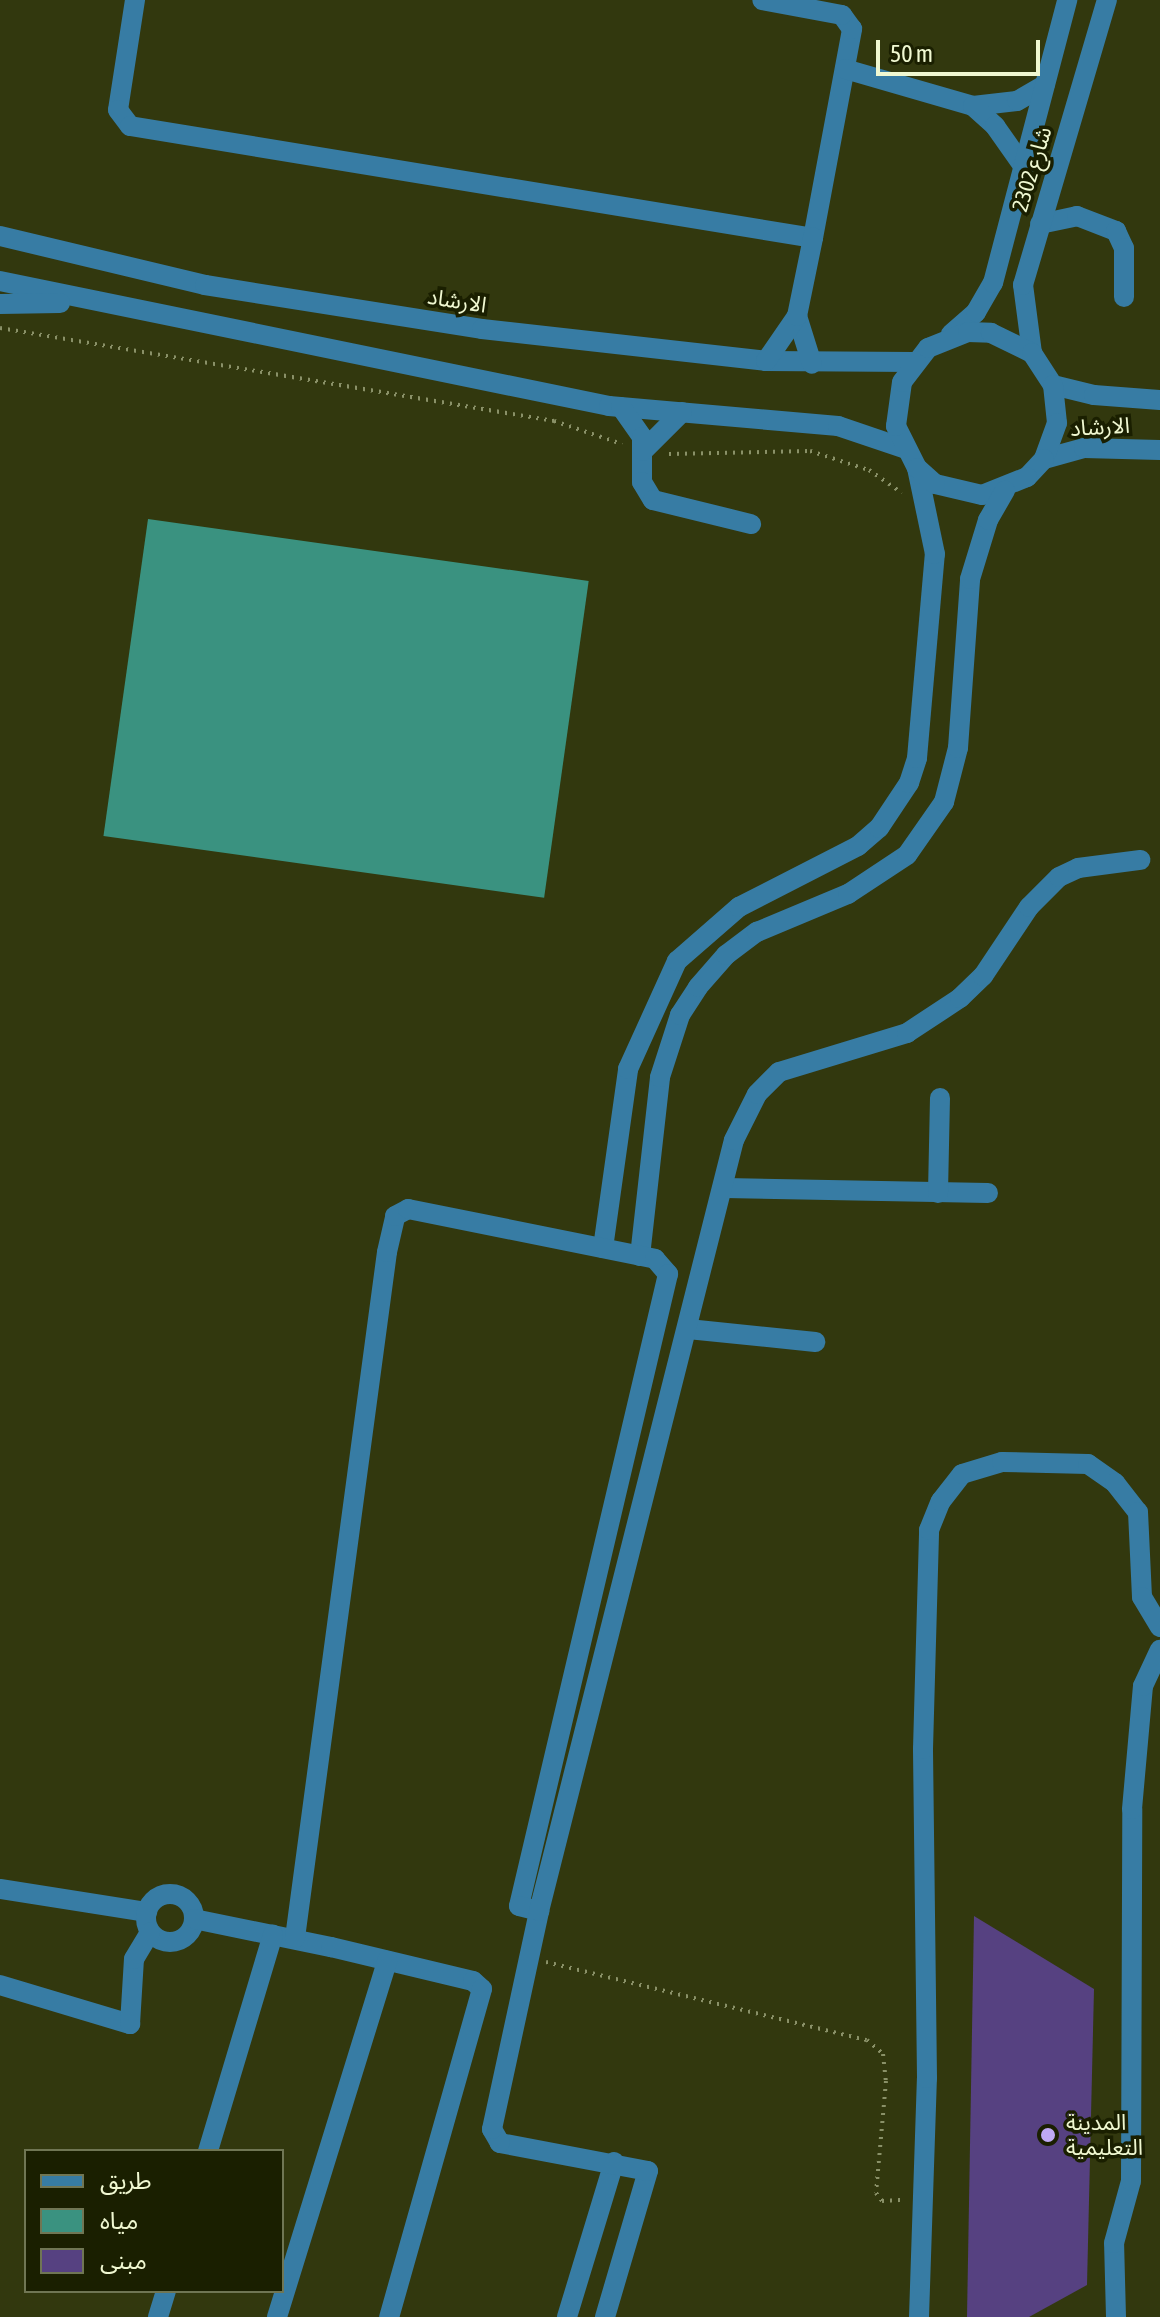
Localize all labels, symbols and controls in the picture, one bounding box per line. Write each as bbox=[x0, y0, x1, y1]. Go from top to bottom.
scale bar bbox=[880, 24, 1044, 74]
text: 50 m bbox=[890, 40, 933, 67]
street label: شارع 2302 bbox=[1007, 123, 1057, 215]
street label: الارشاد bbox=[426, 283, 488, 319]
street label: الارشاد bbox=[1070, 412, 1130, 442]
place label: المدينة التعليمية bbox=[1066, 2109, 1143, 2160]
marker: المدينة التعليمية bbox=[1037, 2124, 1059, 2146]
legend bbox=[24, 2149, 284, 2293]
text: طريق bbox=[100, 2167, 152, 2194]
text: مياه bbox=[100, 2207, 138, 2234]
text: مبنى bbox=[100, 2247, 147, 2274]

